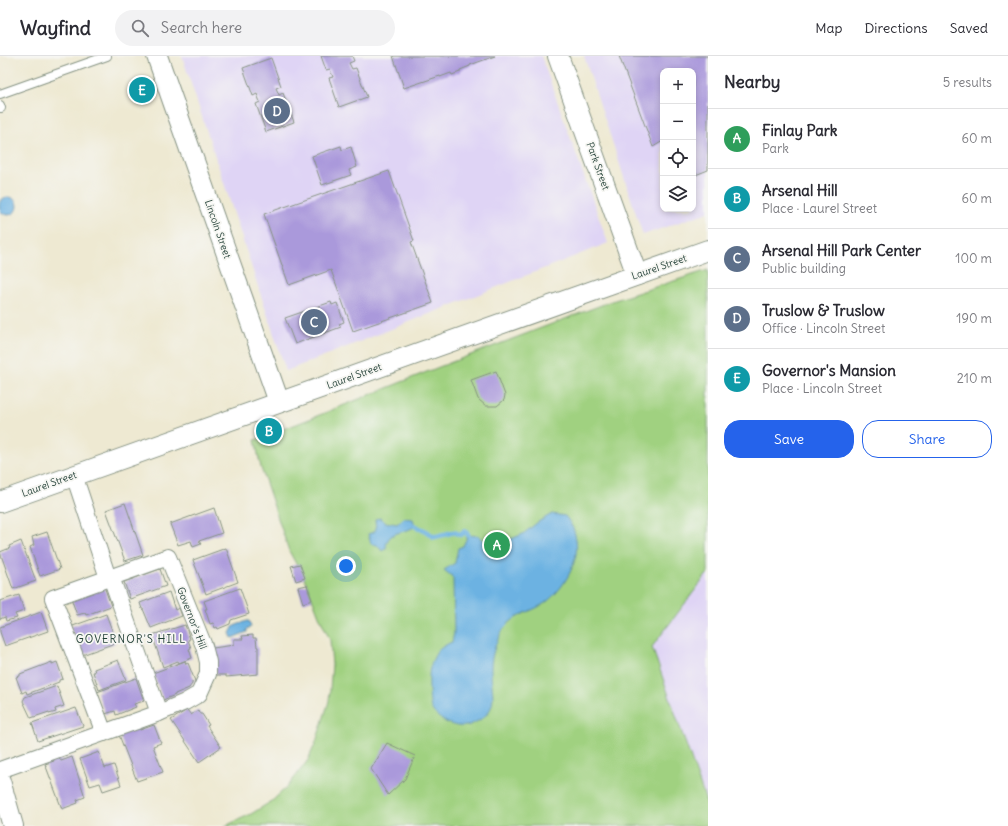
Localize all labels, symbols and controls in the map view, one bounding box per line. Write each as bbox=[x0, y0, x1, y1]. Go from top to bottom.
search box bbox=[115, 10, 395, 46]
text: Wayfind bbox=[20, 16, 91, 40]
icon: search bbox=[129, 17, 151, 39]
text: Search here bbox=[161, 18, 242, 37]
text: Map bbox=[815, 19, 842, 37]
text: Directions bbox=[864, 19, 928, 37]
text: Saved bbox=[950, 19, 988, 37]
map controls bbox=[660, 68, 696, 212]
button: + bbox=[660, 68, 696, 104]
text: Nearby bbox=[724, 71, 780, 93]
text: 5 results bbox=[943, 74, 992, 91]
pin: E bbox=[129, 75, 155, 105]
pin: D bbox=[264, 96, 290, 126]
button: − bbox=[660, 104, 696, 140]
text: Finlay Park bbox=[762, 121, 837, 140]
text: A bbox=[733, 130, 741, 147]
text: 60 m bbox=[961, 130, 992, 147]
street label: Park Street bbox=[583, 140, 613, 192]
button: locate bbox=[660, 140, 696, 176]
text: Park bbox=[762, 140, 789, 157]
button: layers bbox=[660, 176, 696, 212]
text: Arsenal Hill bbox=[762, 181, 838, 200]
text: B bbox=[733, 190, 741, 207]
text: 60 m bbox=[961, 190, 992, 207]
street label: Lincoln Street bbox=[202, 198, 234, 261]
text: Place · Laurel Street bbox=[762, 200, 877, 217]
text: Arsenal Hill Park Center bbox=[762, 241, 921, 260]
text: C bbox=[733, 250, 741, 267]
text: 100 m bbox=[955, 250, 992, 267]
street label: Laurel Street bbox=[630, 251, 689, 282]
text: Public building bbox=[762, 260, 846, 277]
text: Truslow & Truslow bbox=[762, 301, 885, 320]
pin: C bbox=[301, 307, 327, 337]
text: D bbox=[732, 310, 742, 327]
text: 190 m bbox=[956, 310, 992, 327]
text: Office · Lincoln Street bbox=[762, 320, 886, 337]
street label: Laurel Street bbox=[325, 360, 384, 392]
text: Governor's Mansion bbox=[762, 361, 896, 380]
text: E bbox=[733, 370, 741, 387]
text: 210 m bbox=[957, 370, 992, 387]
text: Place · Lincoln Street bbox=[762, 380, 882, 397]
pin: B bbox=[256, 416, 282, 446]
button: Save bbox=[724, 420, 854, 458]
button: Share bbox=[862, 420, 992, 458]
street label: Laurel Street bbox=[20, 468, 79, 500]
pin: A bbox=[484, 530, 510, 560]
your location bbox=[336, 556, 356, 576]
street label: Governor's Hill bbox=[174, 585, 210, 651]
district label: GOVERNOR'S HILL bbox=[76, 632, 186, 646]

